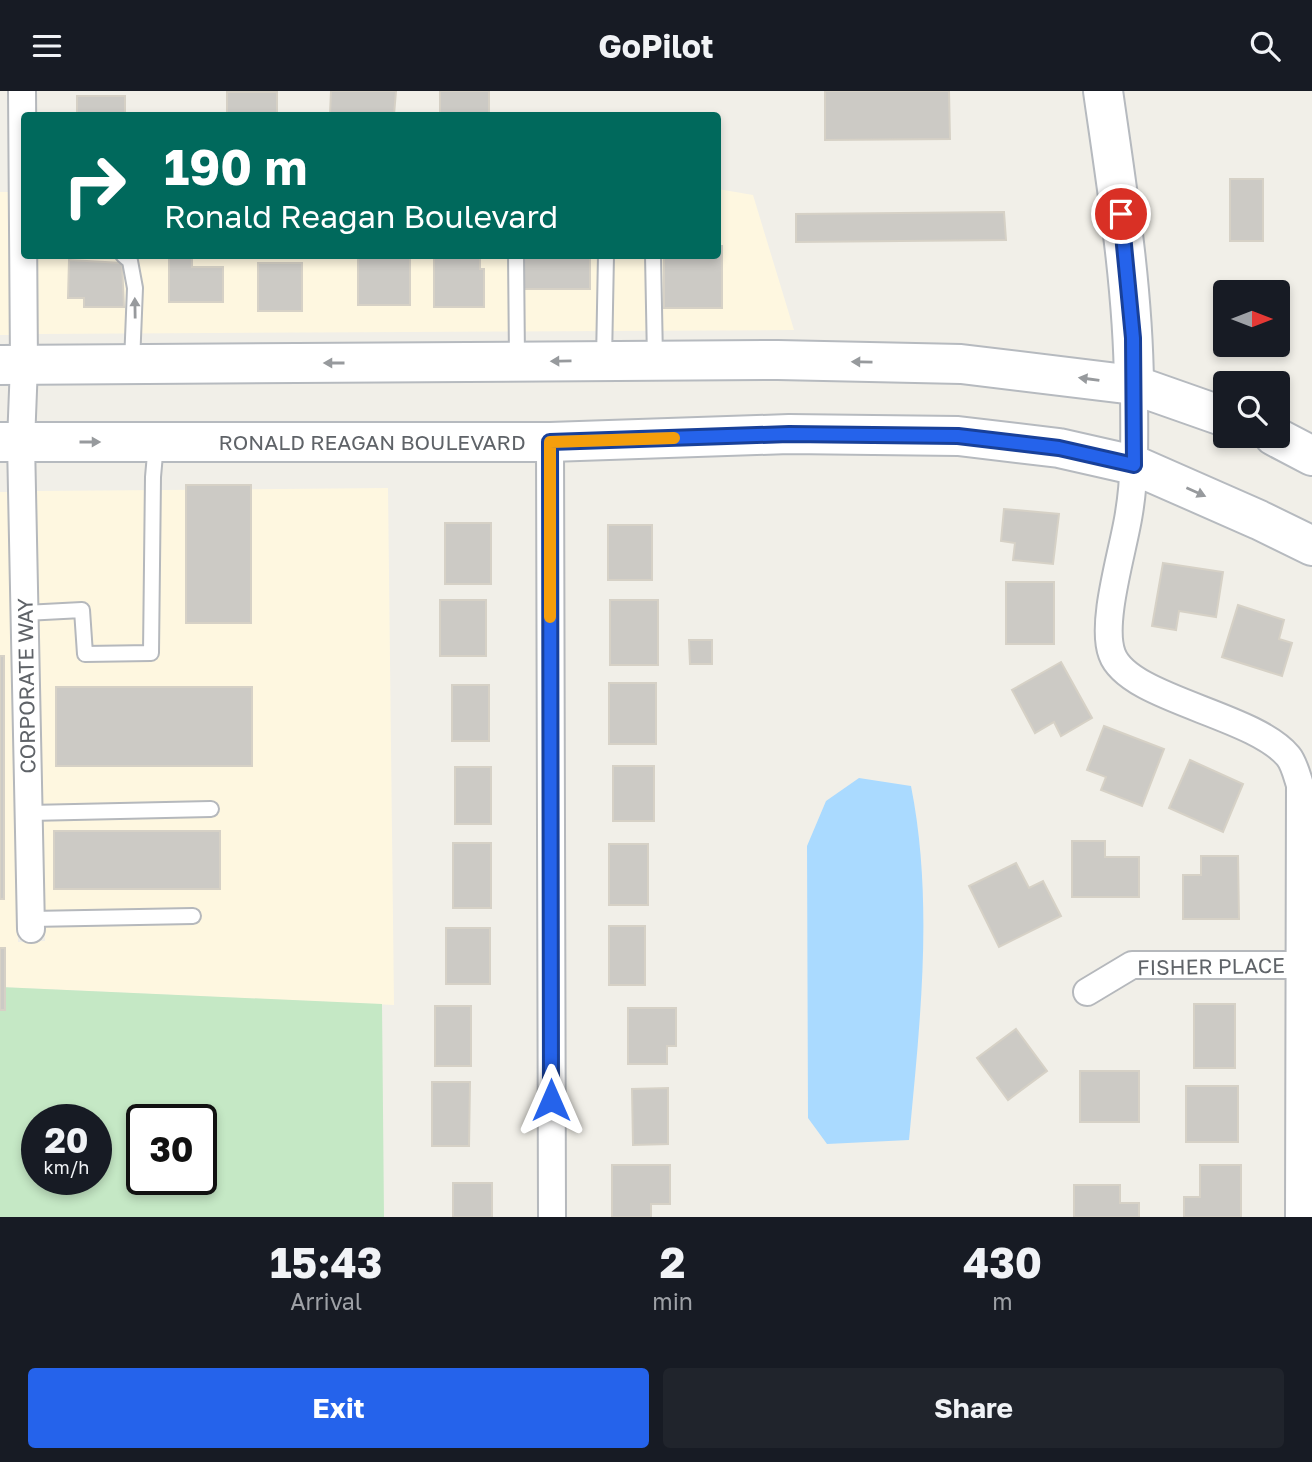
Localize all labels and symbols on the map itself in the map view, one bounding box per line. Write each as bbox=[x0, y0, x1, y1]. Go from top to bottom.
pin bbox=[1091, 184, 1151, 244]
north arrow bbox=[1213, 280, 1290, 357]
one-way arrow bbox=[129, 297, 141, 319]
one-way arrow bbox=[550, 356, 572, 367]
one-way arrow bbox=[851, 356, 873, 368]
one-way arrow bbox=[323, 357, 345, 369]
one-way arrow bbox=[1078, 374, 1100, 385]
street label: RONALD REAGAN BOULEVARD bbox=[218, 429, 526, 455]
one-way arrow bbox=[79, 436, 101, 448]
one-way arrow bbox=[1186, 487, 1207, 498]
street label: CORPORATE WAY bbox=[11, 598, 41, 774]
street label: FISHER PLACE bbox=[1137, 952, 1285, 980]
position arrow bbox=[514, 1063, 588, 1137]
speed limit sign: 30 bbox=[126, 1104, 217, 1195]

